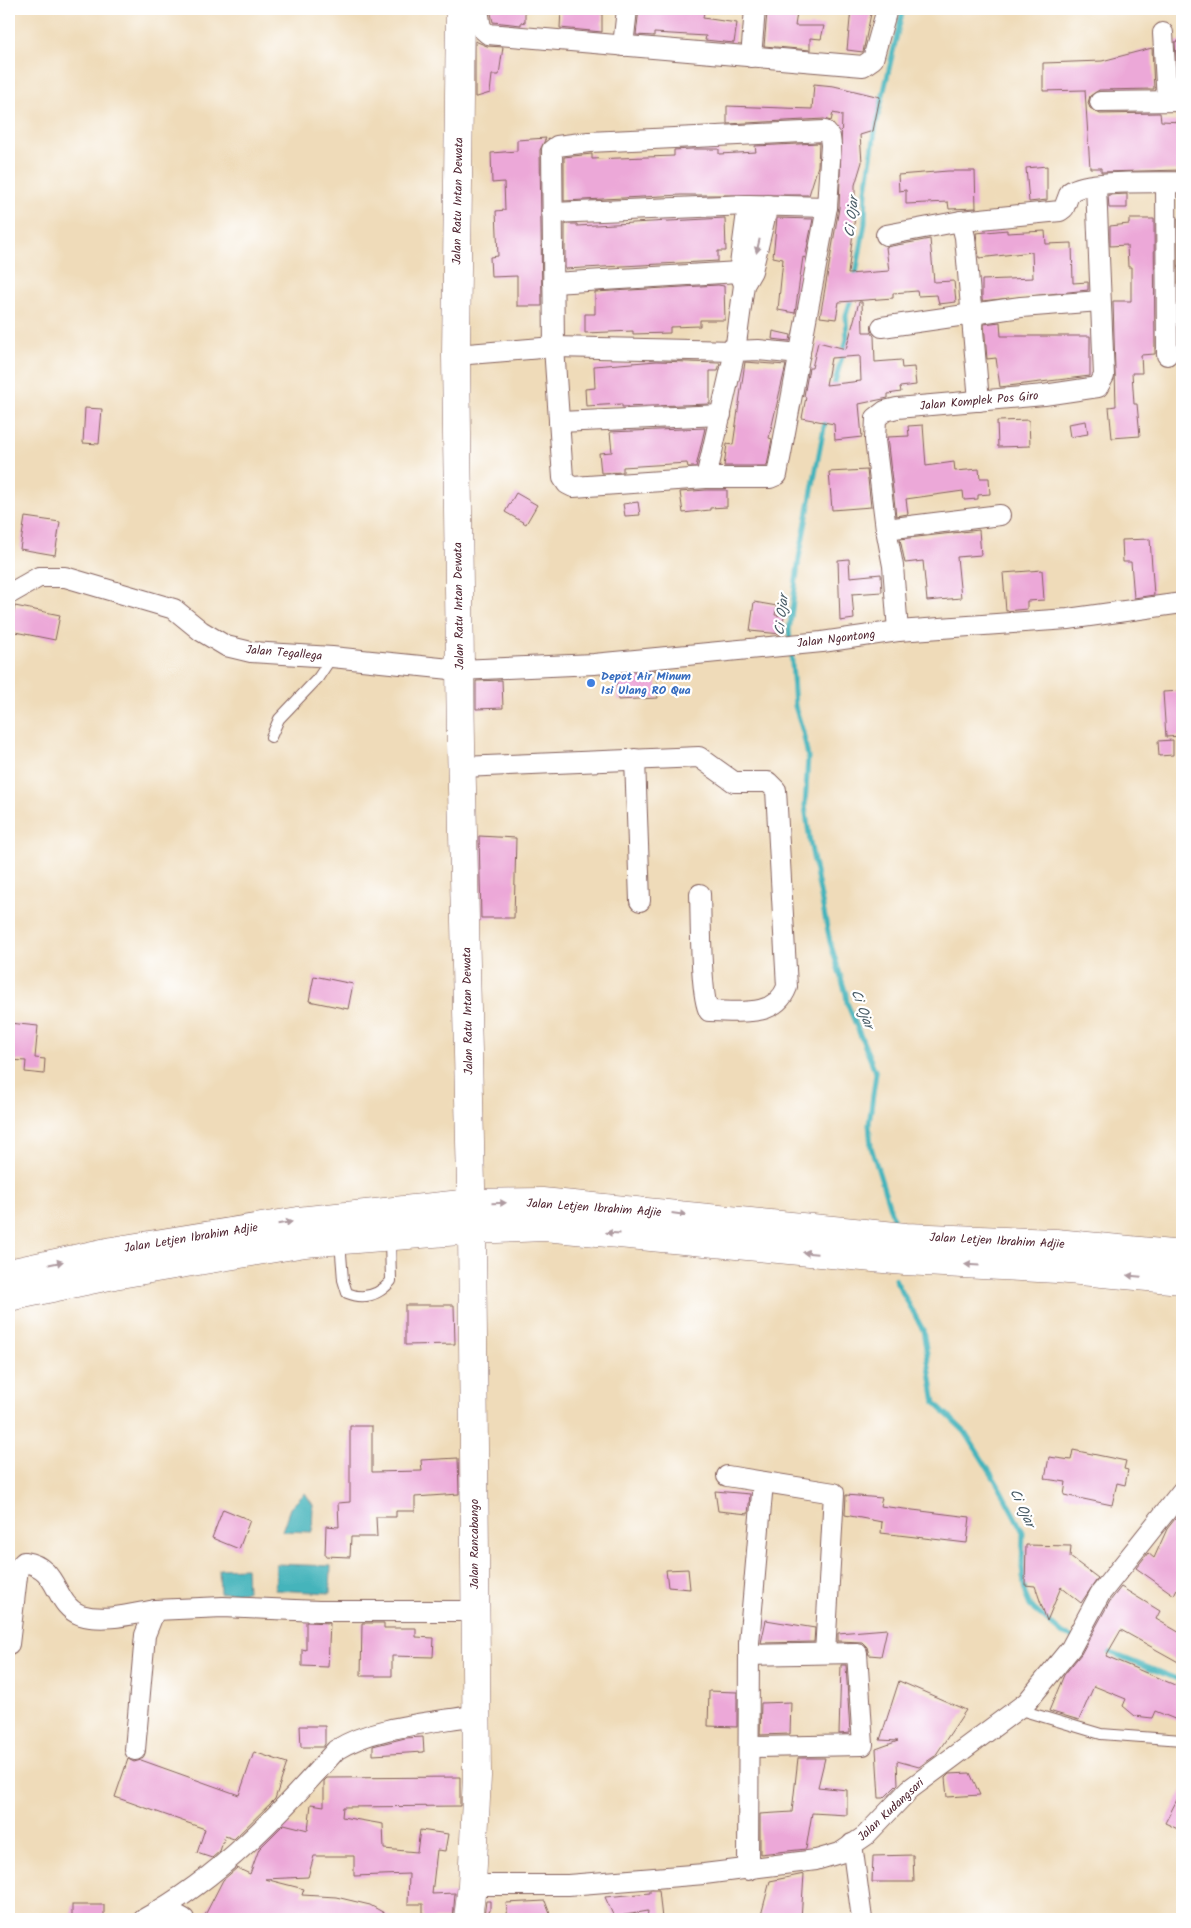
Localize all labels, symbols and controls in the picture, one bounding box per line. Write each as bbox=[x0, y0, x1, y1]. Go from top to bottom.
street label: Jalan Ratu Intan Dewata bbox=[447, 137, 469, 265]
water label: Ci Ojar bbox=[839, 192, 865, 238]
one-way arrow bbox=[754, 238, 762, 253]
street label: Jalan Komplek Pos Giro bbox=[919, 386, 1039, 416]
street label: Jalan Ratu Intan Dewata bbox=[448, 542, 470, 670]
water label: Ci Ojar bbox=[769, 590, 795, 636]
street label: Jalan Ngontong bbox=[796, 625, 877, 653]
street label: Jalan Tegallega bbox=[245, 640, 323, 666]
place label: Depot Air Minum Isi Ulang RO Qua bbox=[601, 667, 691, 700]
marker: Depot Air Minum Isi Ulang RO Qua bbox=[585, 677, 597, 689]
street label: Jalan Ratu Intan Dewata bbox=[457, 947, 479, 1075]
water label: Ci Ojar bbox=[844, 986, 881, 1035]
street label: Jalan Letjen Ibrahim Adjie bbox=[526, 1194, 663, 1222]
one-way arrow bbox=[492, 1198, 508, 1206]
one-way arrow bbox=[671, 1210, 687, 1218]
street label: Jalan Letjen Ibrahim Adjie bbox=[123, 1218, 260, 1258]
one-way arrow bbox=[278, 1219, 294, 1227]
one-way arrow bbox=[605, 1228, 621, 1236]
street label: Jalan Letjen Ibrahim Adjie bbox=[929, 1228, 1066, 1254]
one-way arrow bbox=[801, 1248, 817, 1256]
one-way arrow bbox=[49, 1259, 64, 1267]
one-way arrow bbox=[963, 1260, 979, 1268]
one-way arrow bbox=[1125, 1272, 1141, 1280]
water label: Ci Ojar bbox=[1003, 1485, 1042, 1534]
street label: Jalan Rancabango bbox=[465, 1499, 484, 1589]
street label: Jalan Kudangsari bbox=[853, 1773, 929, 1846]

